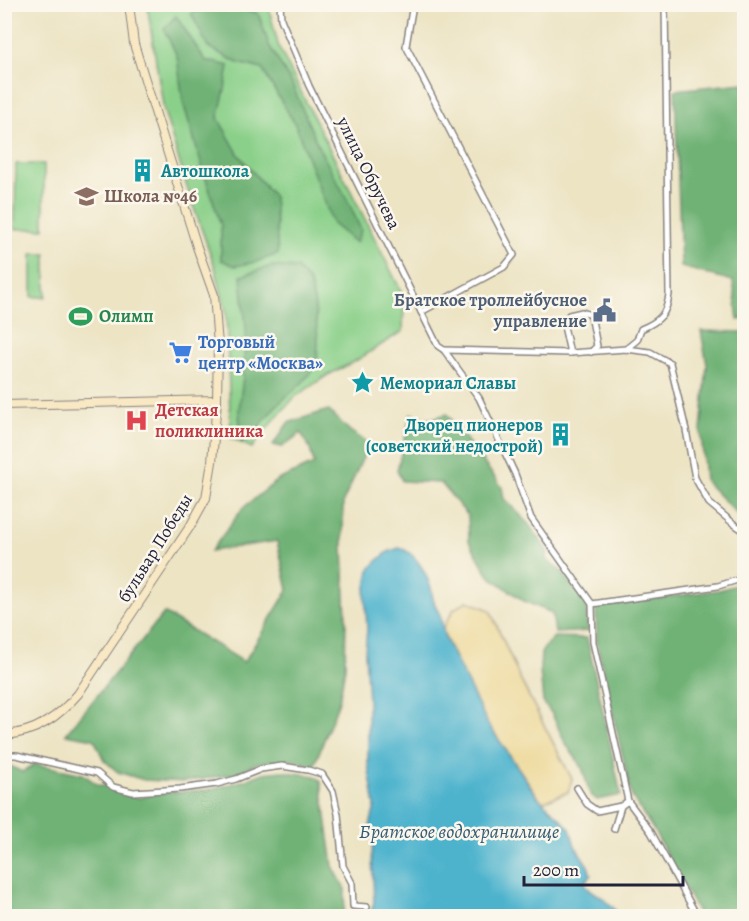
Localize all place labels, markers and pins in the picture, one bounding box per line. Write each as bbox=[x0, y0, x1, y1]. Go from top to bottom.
building icon: Автошкола bbox=[130, 158, 156, 184]
place label: Автошкола bbox=[160, 159, 250, 183]
school or university icon: Школа №46 bbox=[73, 183, 99, 209]
place label: Школа №46 bbox=[104, 184, 197, 208]
place label: Братское троллейбусное управление bbox=[394, 288, 587, 333]
public building icon: Братское троллейбусное управление bbox=[592, 297, 618, 323]
sports icon: Олимп bbox=[68, 303, 94, 329]
place label: Олимп bbox=[99, 304, 154, 328]
place label: Торговый центр «Москва» bbox=[198, 330, 323, 375]
supermarket icon: Торговый центр «Москва» bbox=[167, 339, 193, 365]
place icon: Мемориал Славы bbox=[349, 370, 375, 396]
place label: Мемориал Славы bbox=[380, 371, 516, 395]
place label: Детская поликлиника bbox=[155, 398, 264, 443]
hospital icon: Детская поликлиника bbox=[124, 407, 150, 433]
place label: Дворец пионеров (советский недострой) bbox=[366, 413, 543, 458]
building icon: Дворец пионеров (советский недострой) bbox=[548, 422, 574, 448]

